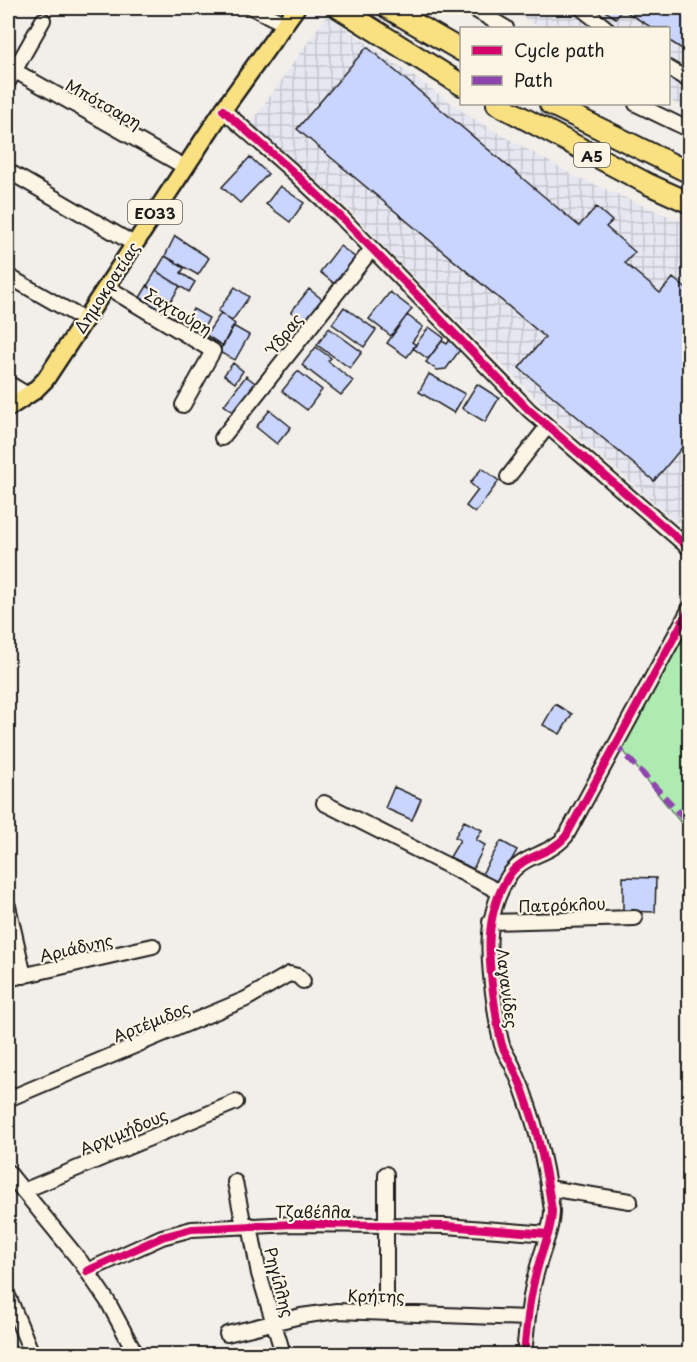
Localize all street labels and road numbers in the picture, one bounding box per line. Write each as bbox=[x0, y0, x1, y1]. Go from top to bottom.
street label: Μπότσαρη bbox=[62, 72, 146, 134]
road number: Α5 bbox=[574, 143, 610, 167]
road number: ΕΟ33 bbox=[128, 200, 182, 224]
street label: Δημοκρατίας bbox=[67, 237, 145, 337]
street label: Σαχτούρη bbox=[141, 281, 217, 341]
street label: Ύδρας bbox=[259, 307, 308, 361]
street label: Πατρόκλου bbox=[518, 890, 606, 918]
street label: Αριάδνης bbox=[37, 927, 115, 967]
street label: Λαγανίδες bbox=[491, 947, 525, 1029]
street label: Αρτέμιδος bbox=[109, 995, 193, 1047]
street label: Αρχιμήδους bbox=[75, 1102, 171, 1160]
street label: Τζαβέλλα bbox=[275, 1199, 351, 1223]
street label: Ρηγίλλης bbox=[259, 1244, 301, 1320]
street label: Κρήτης bbox=[347, 1283, 405, 1307]

